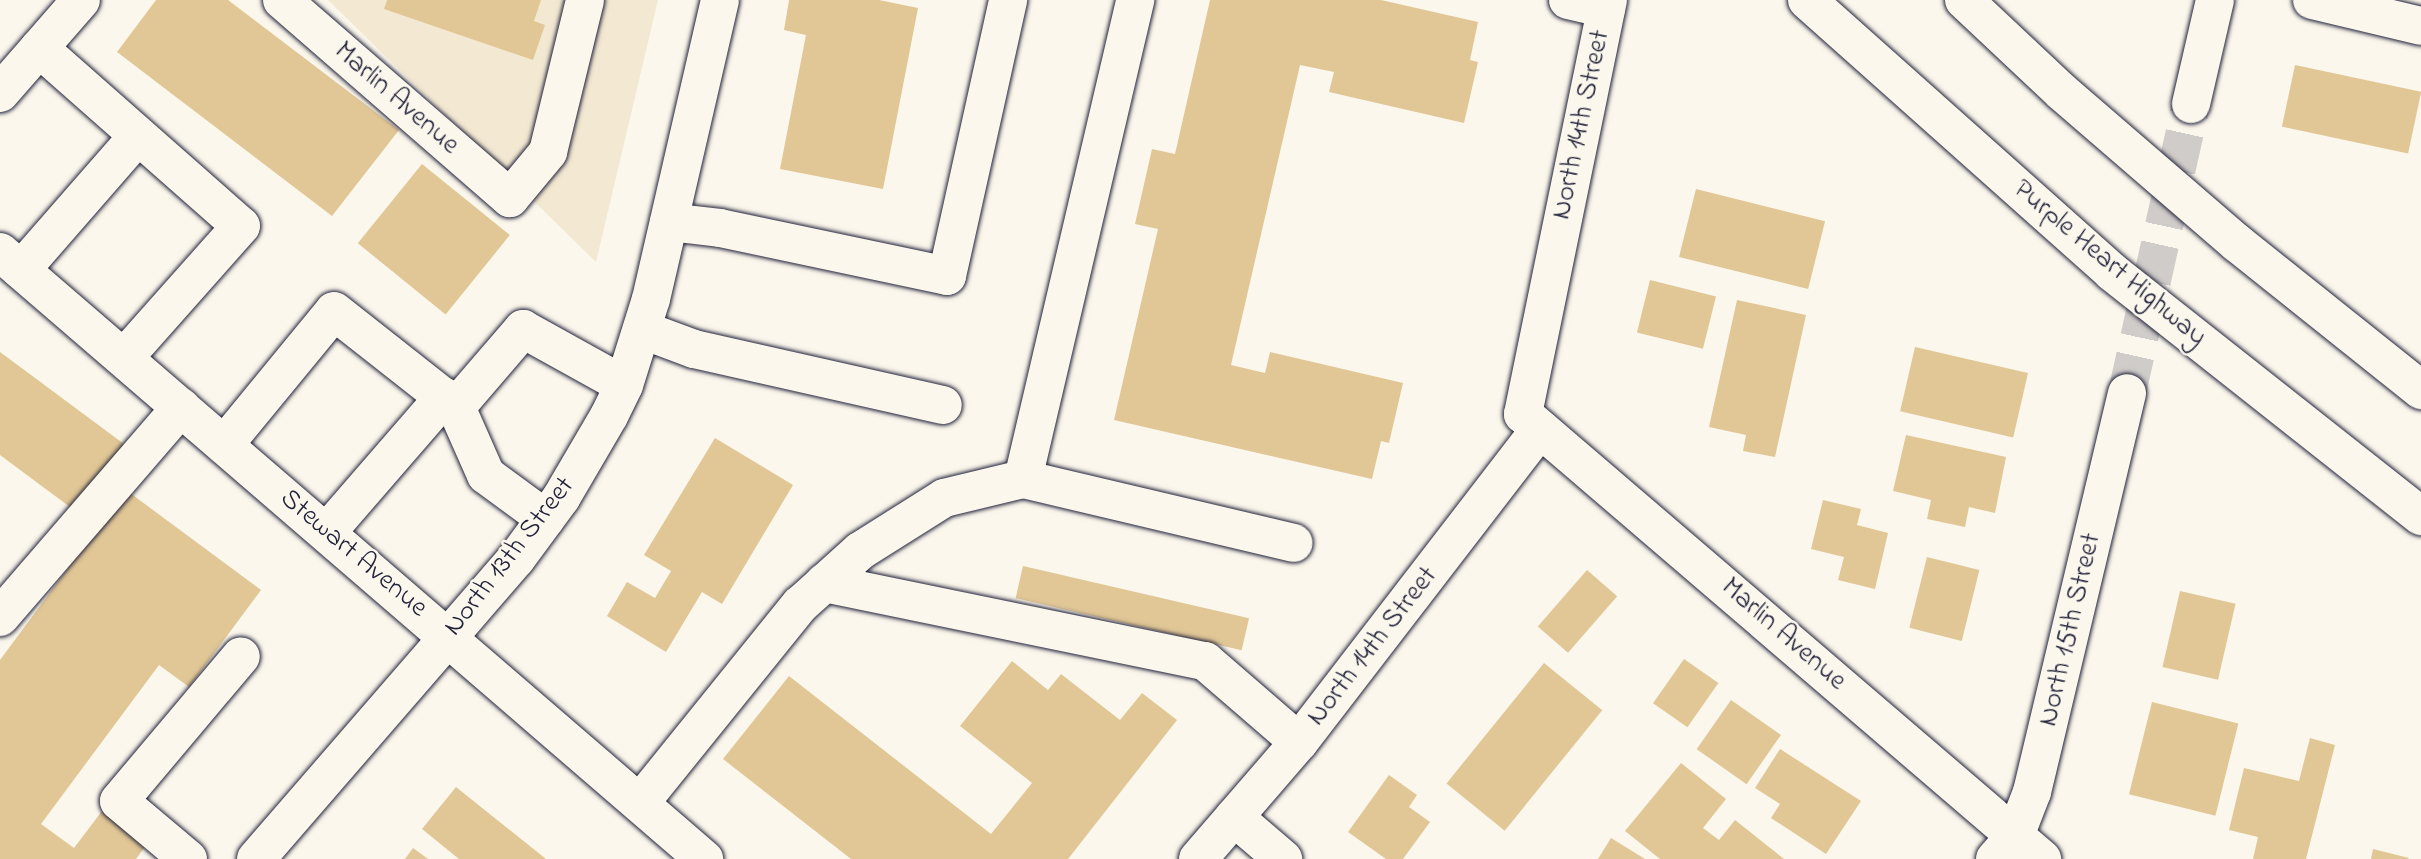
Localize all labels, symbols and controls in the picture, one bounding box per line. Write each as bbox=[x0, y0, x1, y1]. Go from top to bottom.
street label: North 14th Street bbox=[1546, 27, 1618, 223]
street label: Marlin Avenue bbox=[326, 35, 466, 163]
street label: Purple Heart Highway bbox=[2006, 173, 2212, 355]
street label: North 13th Street bbox=[437, 471, 583, 643]
street label: Stewart Avenue bbox=[272, 483, 434, 625]
street label: North 15th Street bbox=[2032, 530, 2110, 730]
street label: North 14th Street bbox=[1300, 561, 1446, 733]
street label: Marlin Avenue bbox=[1713, 571, 1853, 699]

